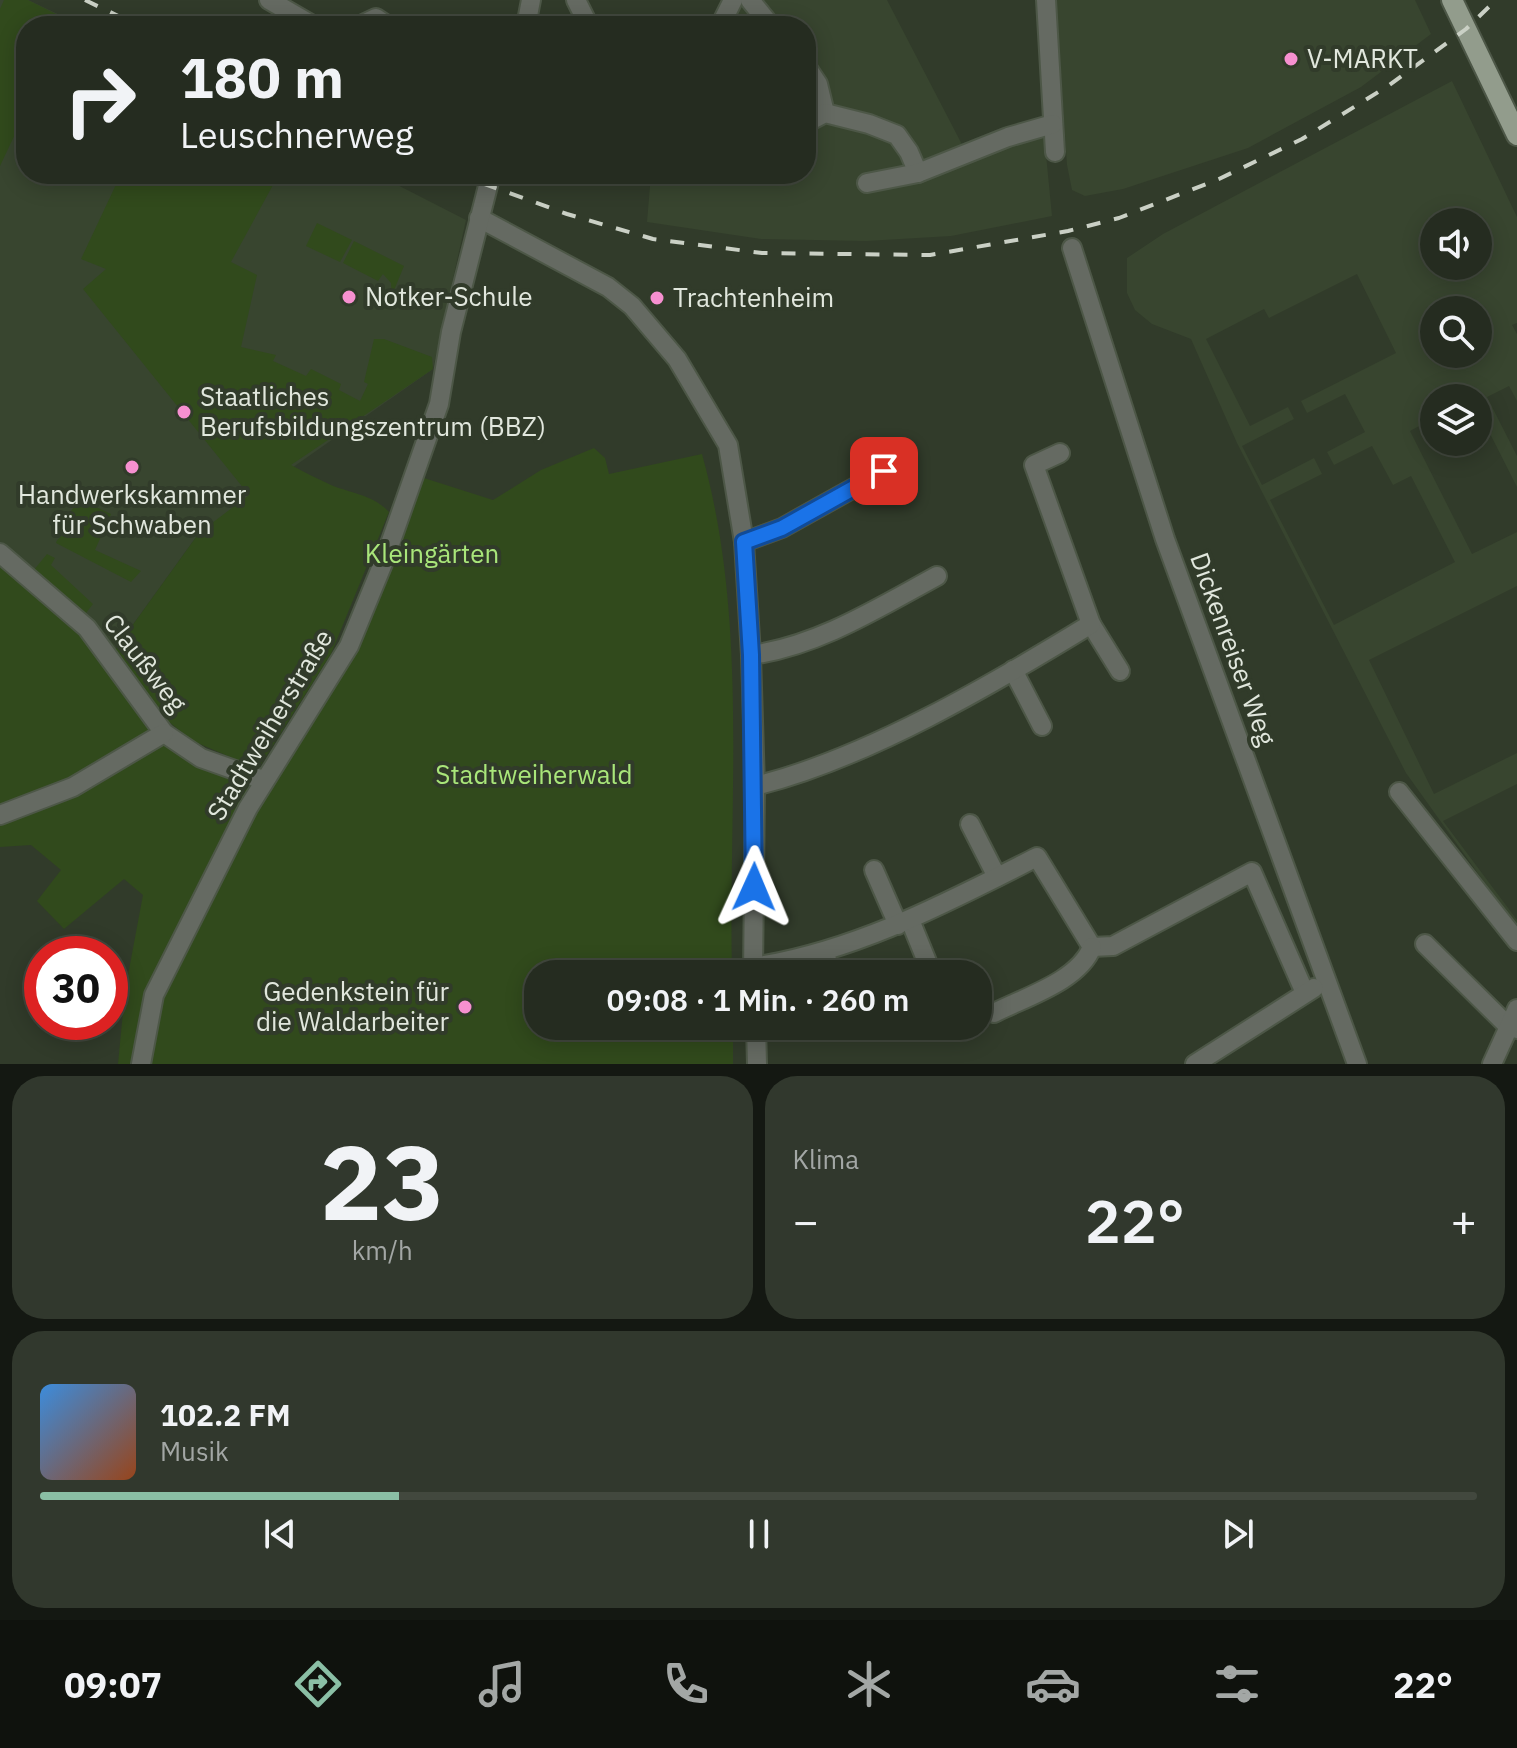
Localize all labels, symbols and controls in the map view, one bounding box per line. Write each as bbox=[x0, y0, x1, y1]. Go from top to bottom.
text: 180 m bbox=[180, 41, 344, 113]
place label: V-MARKT bbox=[1307, 41, 1418, 75]
icon: right bbox=[48, 48, 152, 152]
marker: V-MARKT bbox=[1282, 50, 1300, 68]
text: Leuschnerweg bbox=[180, 111, 414, 158]
map controls bbox=[1420, 208, 1492, 456]
button: sound bbox=[1420, 208, 1492, 280]
place label: Notker-Schule bbox=[365, 279, 533, 313]
place label: Trachtenheim bbox=[673, 280, 834, 314]
marker: Notker-Schule bbox=[340, 288, 358, 306]
marker: Trachtenheim bbox=[648, 289, 666, 307]
button: search bbox=[1420, 296, 1492, 368]
place label: Staatliches Berufsbildungszentrum (BBZ) bbox=[200, 379, 546, 443]
button: layers bbox=[1420, 384, 1492, 456]
marker: Staatliches Berufsbildungszentrum (BBZ) bbox=[175, 403, 193, 421]
pin bbox=[850, 437, 918, 505]
icon: arrive bbox=[862, 449, 906, 493]
marker: Handwerkskammer für Schwaben bbox=[123, 458, 141, 476]
place label: Handwerkskammer für Schwaben bbox=[18, 477, 247, 541]
park label: Kleingärten bbox=[365, 536, 499, 570]
street label: Dickenreiser Weg bbox=[1183, 548, 1285, 750]
street label: Claußweg bbox=[97, 606, 195, 719]
street label: Stadtweiherstraße bbox=[199, 623, 340, 826]
park label: Stadtweiherwald bbox=[435, 757, 633, 791]
position arrow bbox=[712, 845, 796, 929]
speed limit sign: 30 bbox=[24, 936, 128, 1040]
place label: Gedenkstein für die Waldarbeiter bbox=[256, 974, 449, 1038]
text: 09:08 · 1 Min. · 260 m bbox=[607, 980, 910, 1019]
marker: Gedenkstein für die Waldarbeiter bbox=[456, 998, 474, 1016]
text: 23 bbox=[320, 1113, 445, 1249]
text: Klima bbox=[793, 1142, 859, 1176]
text: 22° bbox=[1085, 1181, 1185, 1260]
text: − bbox=[793, 1192, 819, 1249]
text: + bbox=[1451, 1192, 1477, 1249]
text: km/h bbox=[352, 1233, 413, 1267]
text: 102.2 FM bbox=[160, 1395, 291, 1434]
text: Musik bbox=[160, 1434, 229, 1468]
icon: previous bbox=[258, 1512, 302, 1556]
icon: pause bbox=[737, 1512, 781, 1556]
icon: next bbox=[1216, 1512, 1260, 1556]
icon: directions bbox=[290, 1656, 346, 1712]
icon: music bbox=[474, 1656, 530, 1712]
icon: phone bbox=[658, 1656, 714, 1712]
icon: climate bbox=[841, 1656, 897, 1712]
icon: car bbox=[1025, 1656, 1081, 1712]
icon: filters bbox=[1209, 1656, 1265, 1712]
text: 09:07 bbox=[64, 1661, 162, 1708]
text: 22° bbox=[1393, 1661, 1453, 1708]

